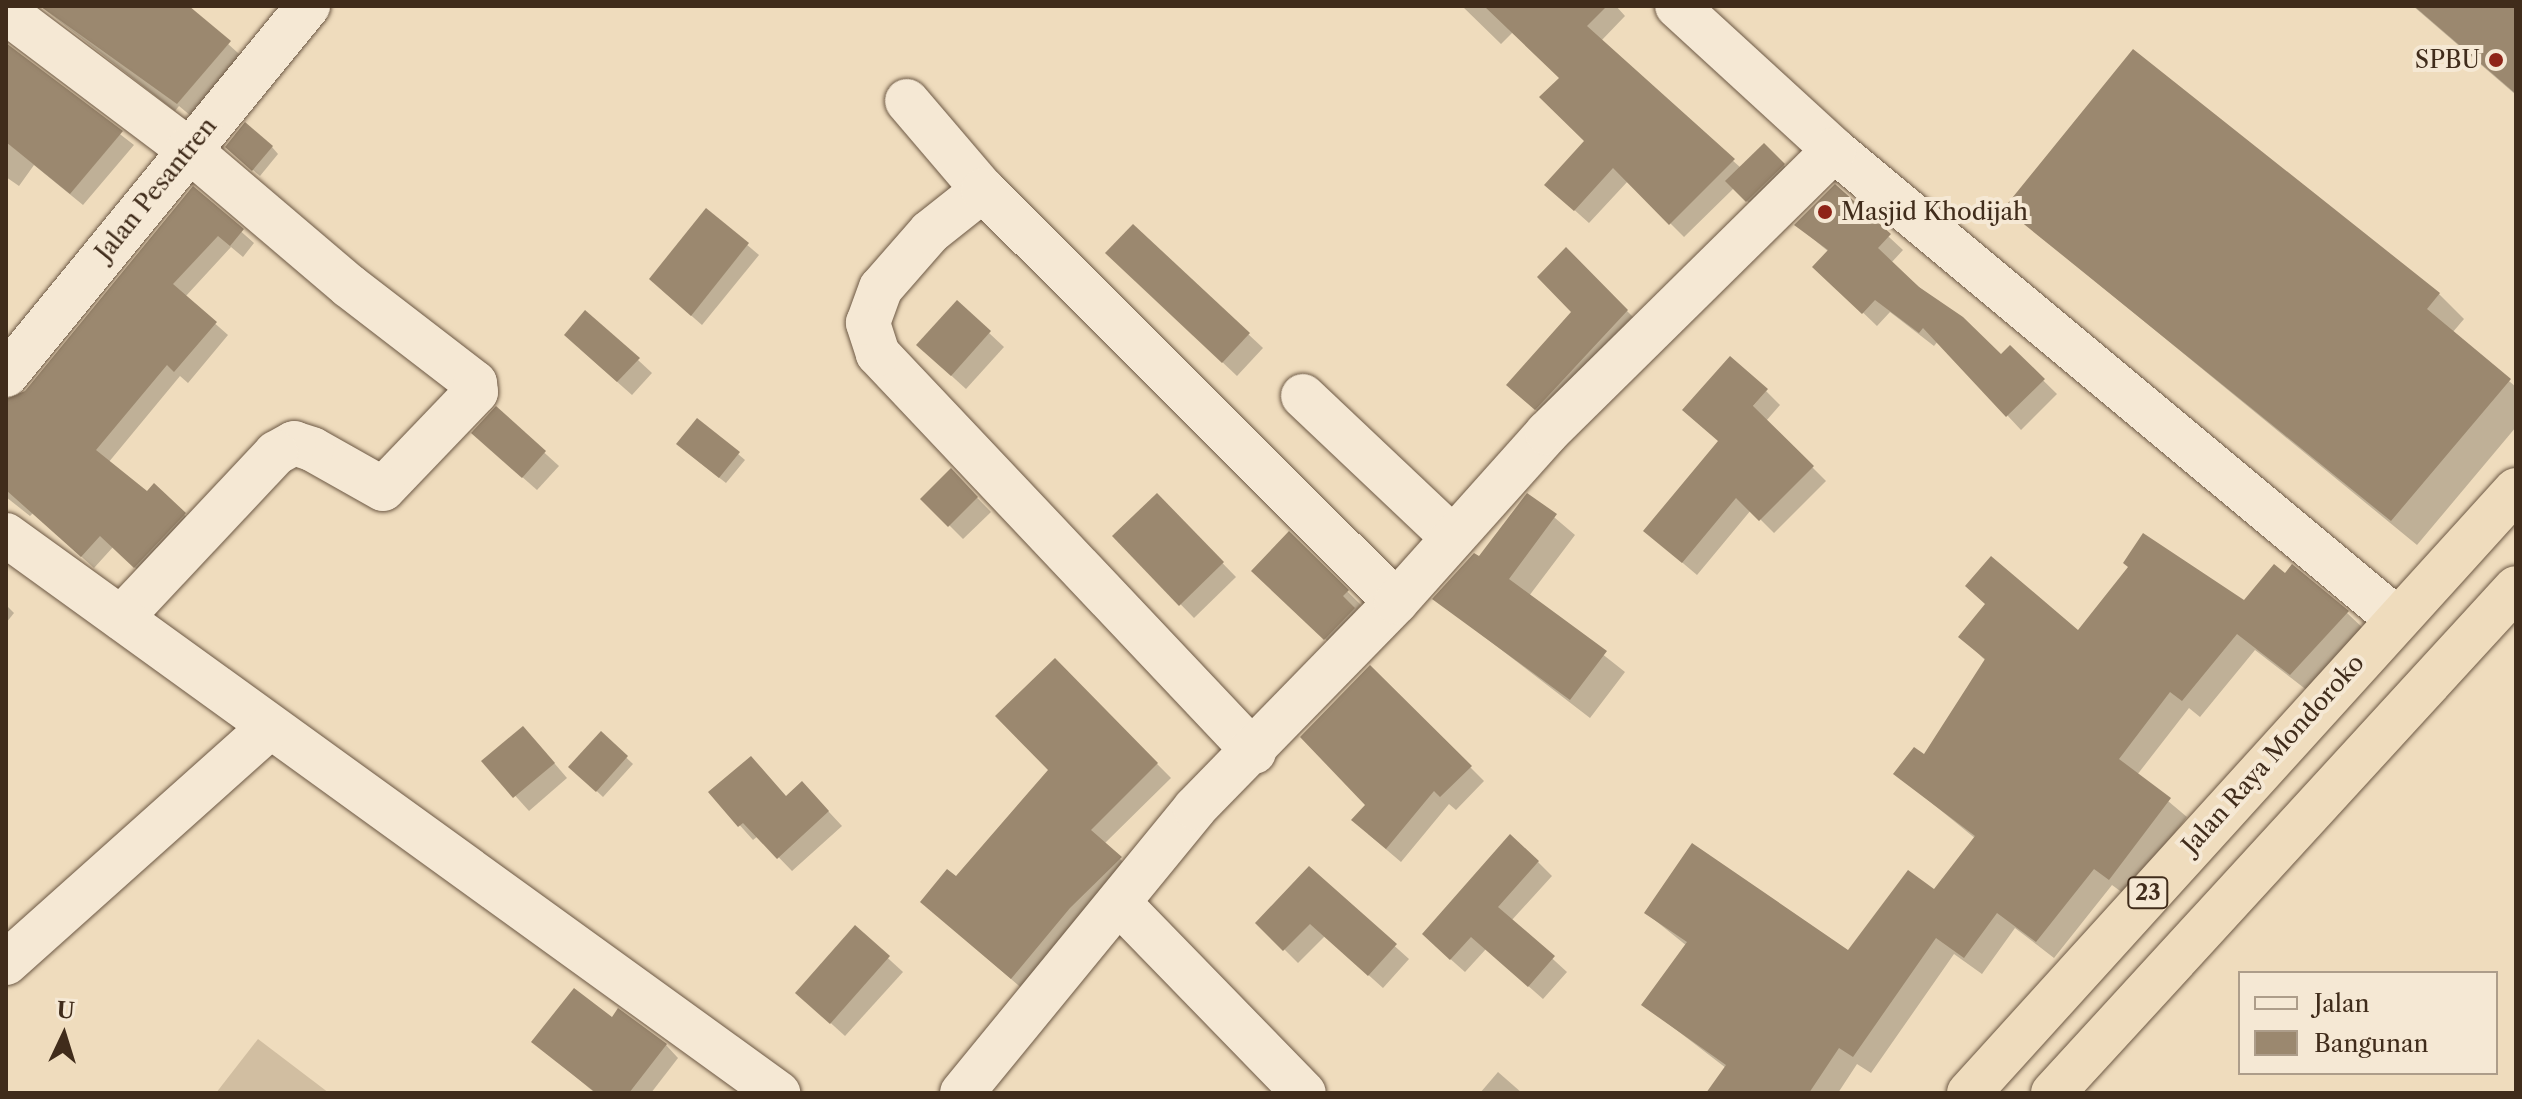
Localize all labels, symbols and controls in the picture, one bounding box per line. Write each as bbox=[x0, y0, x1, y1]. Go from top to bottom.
place label: SPBU bbox=[2415, 46, 2480, 74]
marker: SPBU bbox=[2487, 51, 2505, 69]
street label: Jalan Pesantren bbox=[90, 112, 222, 266]
place label: Masjid Khodijah bbox=[1841, 198, 2028, 226]
marker: Masjid Khodijah bbox=[1816, 203, 1834, 221]
street label: Jalan Raya Mondoroko bbox=[2176, 648, 2370, 860]
road number: 23 bbox=[2126, 875, 2170, 911]
legend bbox=[2238, 971, 2498, 1075]
text: Jalan bbox=[2314, 989, 2370, 1018]
north arrow bbox=[24, 995, 104, 1075]
text: U bbox=[56, 996, 76, 1025]
text: Bangunan bbox=[2314, 1029, 2429, 1058]

